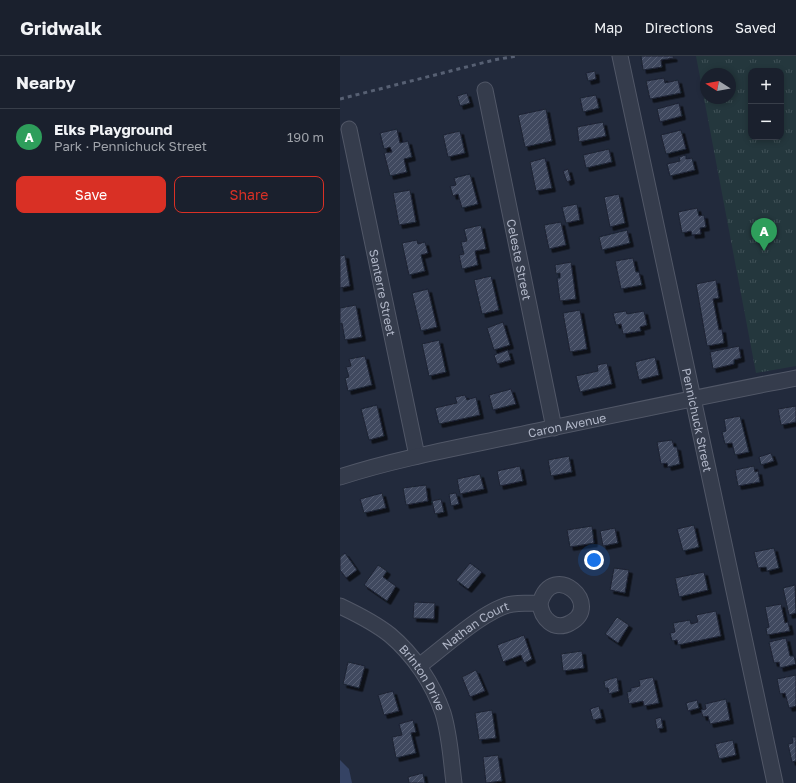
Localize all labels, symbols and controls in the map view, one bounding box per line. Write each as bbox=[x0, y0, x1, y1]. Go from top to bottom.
text: Gridwalk bbox=[20, 16, 102, 39]
text: Map bbox=[594, 19, 623, 36]
text: Directions bbox=[645, 19, 713, 36]
text: Saved bbox=[735, 19, 776, 36]
north arrow bbox=[700, 68, 736, 104]
map controls bbox=[748, 68, 784, 140]
button: + bbox=[748, 68, 784, 104]
text: Nearby bbox=[16, 72, 76, 93]
button: − bbox=[748, 104, 784, 140]
text: Elks Playground bbox=[54, 120, 172, 138]
text: A bbox=[24, 129, 34, 145]
text: 190 m bbox=[287, 129, 324, 145]
text: Park · Pennichuck Street bbox=[54, 138, 207, 154]
button: Save bbox=[16, 176, 166, 213]
button: Share bbox=[174, 176, 324, 213]
street label: Celeste Street bbox=[504, 218, 535, 302]
pin: A bbox=[751, 218, 777, 251]
street label: Santerre Street bbox=[367, 248, 399, 337]
street label: Pennichuck Street bbox=[679, 367, 716, 473]
street label: Caron Avenue bbox=[527, 409, 607, 440]
your location bbox=[584, 550, 604, 570]
street label: Nathan Court bbox=[439, 598, 511, 653]
street label: Brinton Drive bbox=[397, 641, 449, 712]

